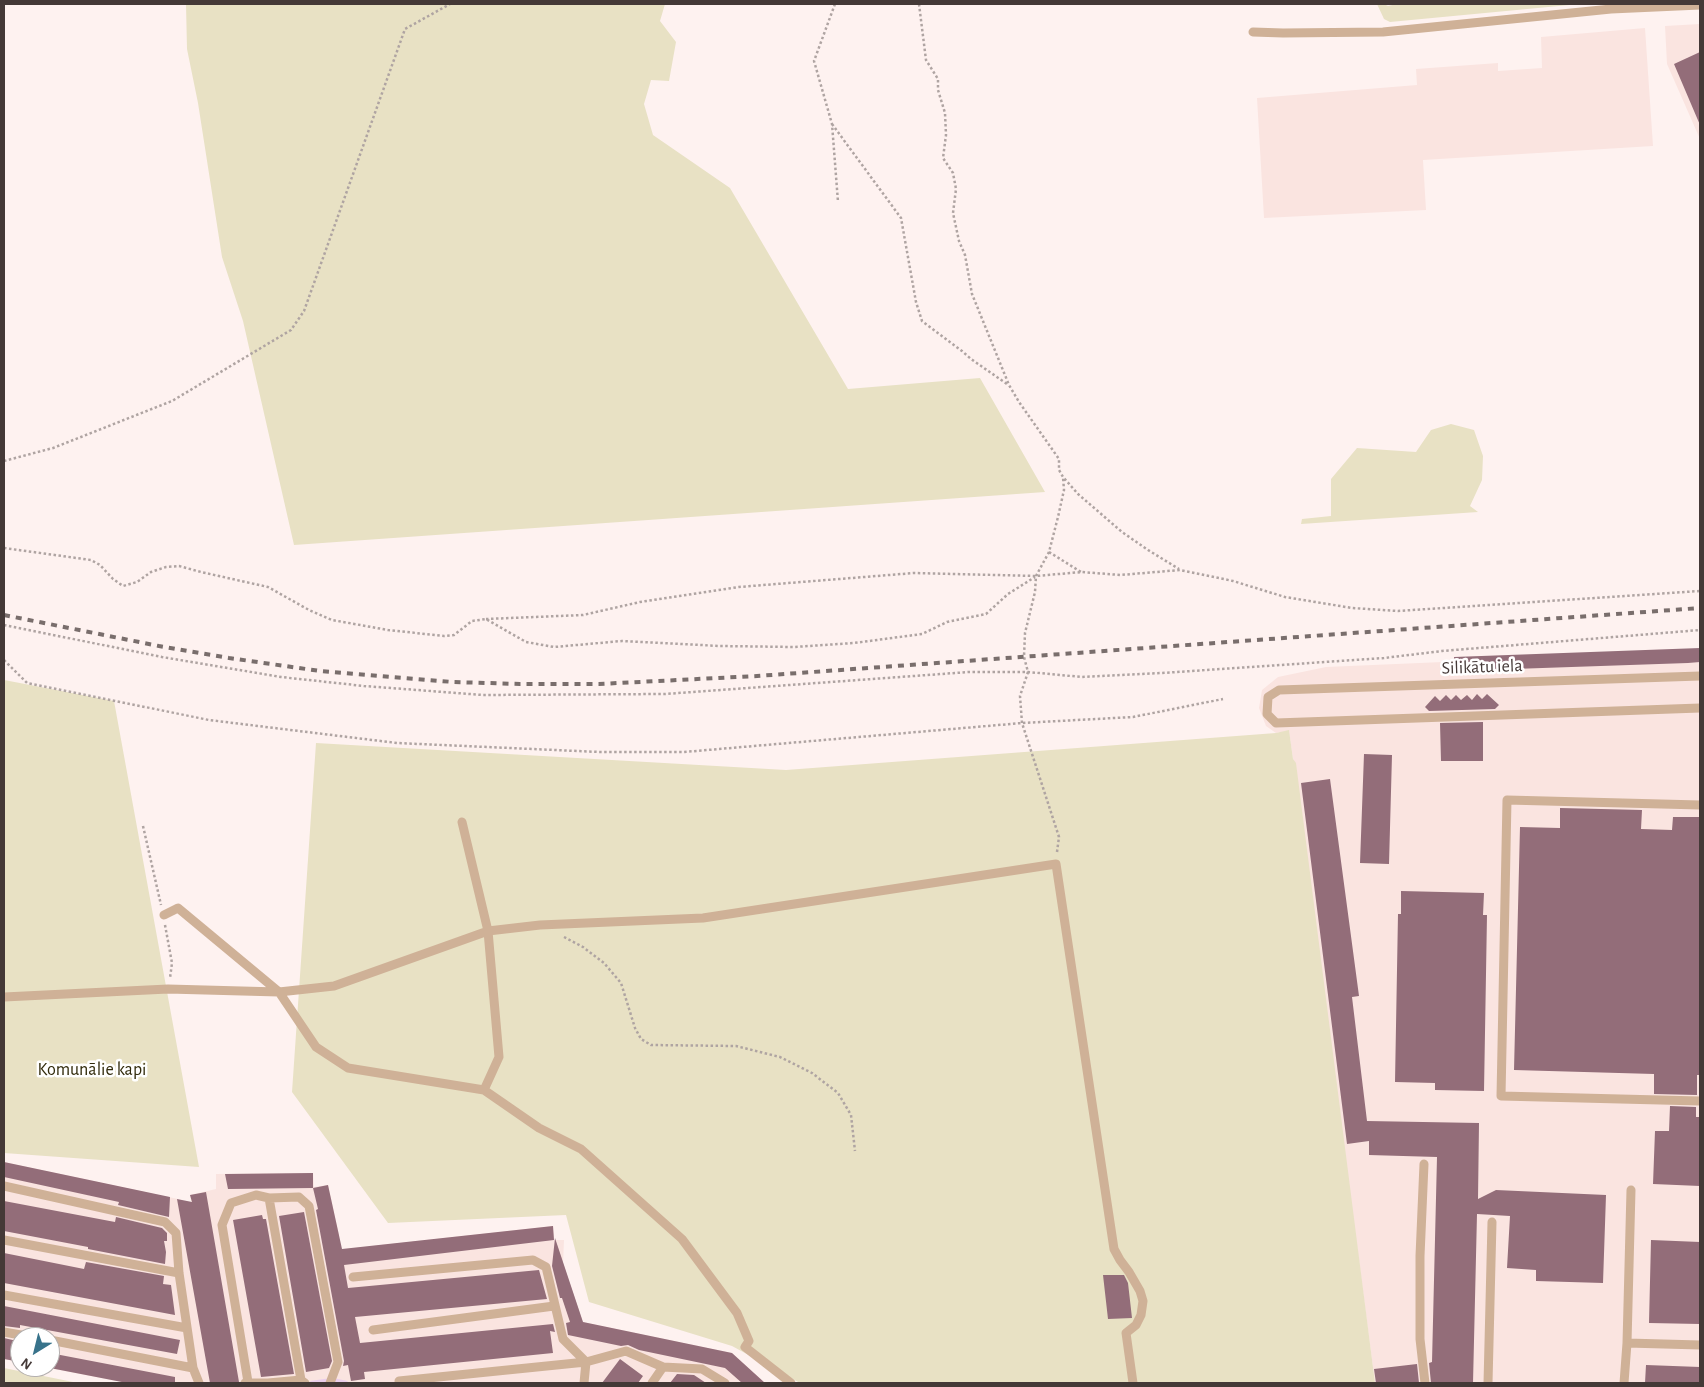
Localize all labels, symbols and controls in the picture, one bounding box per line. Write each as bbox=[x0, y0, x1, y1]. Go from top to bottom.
street label: Silikātu iela bbox=[1441, 655, 1523, 679]
park label: Komunālie kapi bbox=[38, 1059, 146, 1081]
north arrow bbox=[10, 1327, 60, 1377]
text: N bbox=[19, 1355, 35, 1372]

